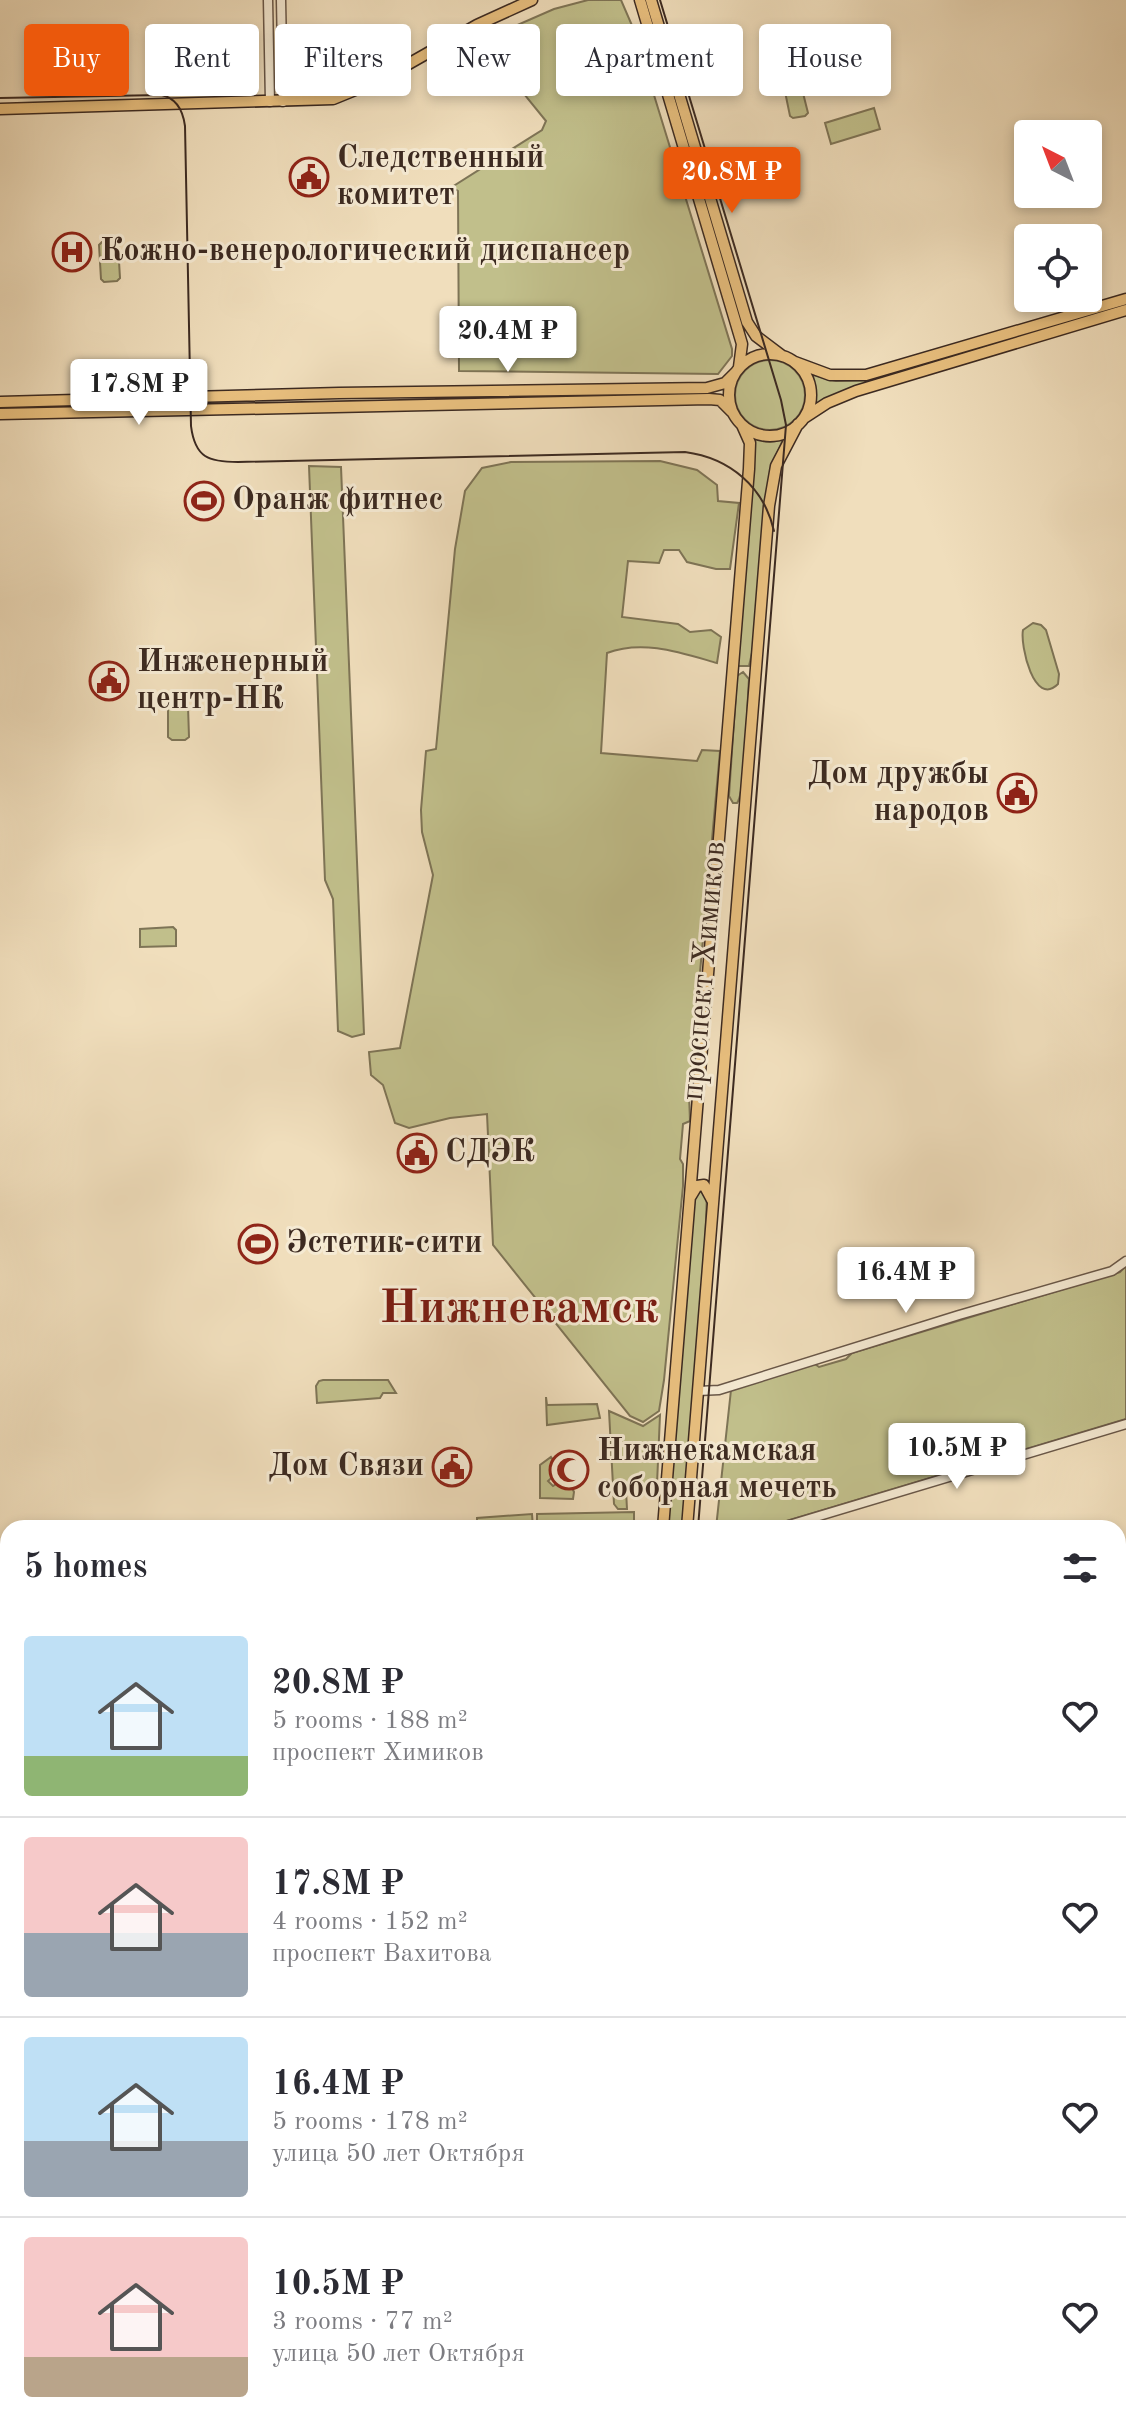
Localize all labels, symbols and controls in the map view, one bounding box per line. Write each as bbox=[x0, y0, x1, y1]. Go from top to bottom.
chip: Buy bbox=[24, 24, 129, 96]
chip: Rent bbox=[145, 24, 259, 96]
chip: Filters bbox=[275, 24, 411, 96]
chip: New bbox=[427, 24, 540, 96]
chip: Apartment bbox=[556, 24, 743, 96]
chip: House bbox=[759, 24, 891, 96]
north arrow bbox=[1014, 120, 1102, 208]
map controls bbox=[1014, 120, 1102, 312]
place label: Следственный комитет bbox=[337, 143, 545, 212]
pin: 20.8M ₽ bbox=[658, 147, 806, 215]
public building icon: Следственный комитет bbox=[288, 156, 330, 198]
text: 20.8M ₽ bbox=[681, 160, 783, 186]
button: locate bbox=[1014, 224, 1102, 312]
hospital icon: Кожно-венерологический диспансер bbox=[51, 231, 93, 273]
place label: Кожно-венерологический диспансер bbox=[100, 236, 630, 268]
pin: 20.4M ₽ bbox=[434, 306, 582, 374]
text: 20.4M ₽ bbox=[457, 319, 559, 345]
pin: 17.8M ₽ bbox=[65, 359, 213, 427]
text: 17.8M ₽ bbox=[88, 372, 190, 398]
sports icon: Оранж фитнес bbox=[183, 480, 225, 522]
place label: Оранж фитнес bbox=[232, 485, 443, 517]
place label: Инженерный центр-НК bbox=[137, 647, 329, 716]
public building icon: Инженерный центр-НК bbox=[88, 660, 130, 702]
place label: Дом дружбы народов bbox=[808, 759, 989, 828]
public building icon: Дом дружбы народов bbox=[996, 772, 1038, 814]
street label: проспект Химиков bbox=[678, 840, 732, 1102]
public building icon: СДЭК bbox=[396, 1132, 438, 1174]
place label: СДЭК bbox=[445, 1137, 535, 1169]
sports icon: Эстетик-сити bbox=[237, 1223, 279, 1265]
place label: Эстетик-сити bbox=[286, 1228, 482, 1260]
pin: 16.4M ₽ bbox=[832, 1247, 980, 1315]
text: 16.4M ₽ bbox=[855, 1260, 957, 1286]
district label: Нижнекамск bbox=[379, 1285, 659, 1333]
pin: 10.5M ₽ bbox=[883, 1423, 1031, 1491]
place label: Нижнекамская соборная мечеть bbox=[597, 1436, 837, 1505]
text: 10.5M ₽ bbox=[906, 1436, 1008, 1462]
public building icon: Дом Связи bbox=[431, 1446, 473, 1488]
mosque icon: Нижнекамская соборная мечеть bbox=[548, 1449, 590, 1491]
place label: Дом Связи bbox=[268, 1451, 424, 1483]
icon: filters bbox=[1058, 1546, 1102, 1590]
text: 5 homes bbox=[24, 1551, 147, 1585]
text: 20.8M ₽ bbox=[272, 1667, 404, 1701]
icon: home bbox=[88, 1668, 184, 1764]
icon: heart bbox=[1058, 1694, 1102, 1738]
text: 5 rooms · 188 m² bbox=[272, 1708, 468, 1734]
text: проспект Химиков bbox=[272, 1740, 484, 1766]
text: 17.8M ₽ bbox=[272, 1868, 404, 1902]
icon: home bbox=[88, 1869, 184, 1965]
icon: heart bbox=[1058, 1895, 1102, 1939]
text: 4 rooms · 152 m² bbox=[272, 1909, 468, 1935]
text: проспект Вахитова bbox=[272, 1941, 492, 1967]
text: 16.4M ₽ bbox=[272, 2068, 404, 2102]
icon: home bbox=[88, 2069, 184, 2165]
icon: heart bbox=[1058, 2095, 1102, 2139]
text: 5 rooms · 178 m² bbox=[272, 2109, 468, 2135]
text: улица 50 лет Октября bbox=[272, 2141, 525, 2167]
text: 10.5M ₽ bbox=[272, 2268, 404, 2302]
icon: home bbox=[88, 2269, 184, 2365]
icon: heart bbox=[1058, 2295, 1102, 2339]
text: 3 rooms · 77 m² bbox=[272, 2309, 453, 2335]
text: улица 50 лет Октября bbox=[272, 2341, 525, 2367]

